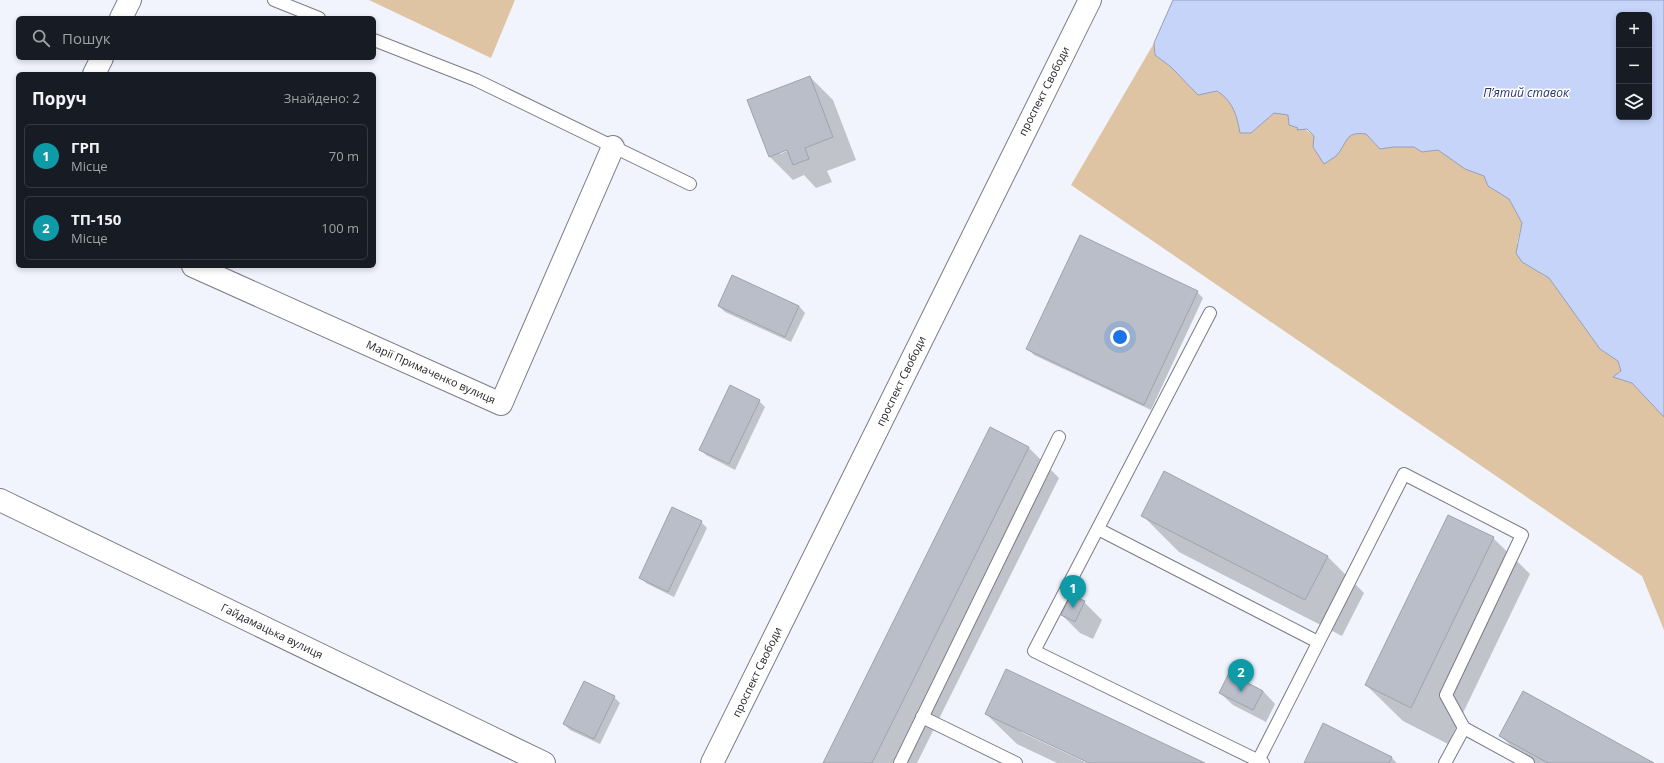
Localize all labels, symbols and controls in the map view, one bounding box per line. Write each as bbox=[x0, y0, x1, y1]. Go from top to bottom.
map controls bbox=[1616, 12, 1652, 120]
button: + bbox=[1616, 12, 1652, 48]
search box bbox=[16, 16, 376, 60]
icon: search bbox=[30, 27, 52, 49]
text: Пошук bbox=[62, 28, 111, 48]
street label: проспект Свободи bbox=[1015, 43, 1073, 138]
button: − bbox=[1616, 48, 1652, 84]
water label: П’ятий ставок bbox=[1483, 84, 1570, 101]
button: layers bbox=[1616, 84, 1652, 120]
text: Поруч bbox=[32, 87, 87, 110]
text: Знайдено: 2 bbox=[284, 89, 360, 107]
text: ГРП bbox=[71, 137, 100, 157]
text: 1 bbox=[42, 147, 50, 165]
text: 70 m bbox=[329, 147, 359, 165]
text: Місце bbox=[71, 157, 108, 175]
text: ТП-150 bbox=[71, 209, 121, 229]
text: 2 bbox=[42, 219, 50, 237]
text: 100 m bbox=[321, 219, 359, 237]
text: Місце bbox=[71, 229, 108, 247]
your location bbox=[1110, 327, 1130, 347]
street label: проспект Свободи bbox=[872, 333, 929, 428]
street label: Марії Примаченко вулиця bbox=[364, 336, 498, 407]
pin: 1 bbox=[1060, 575, 1086, 608]
street label: Гайдамацька вулиця bbox=[219, 599, 326, 662]
street label: проспект Свободи bbox=[728, 624, 785, 719]
pin: 2 bbox=[1228, 659, 1254, 692]

